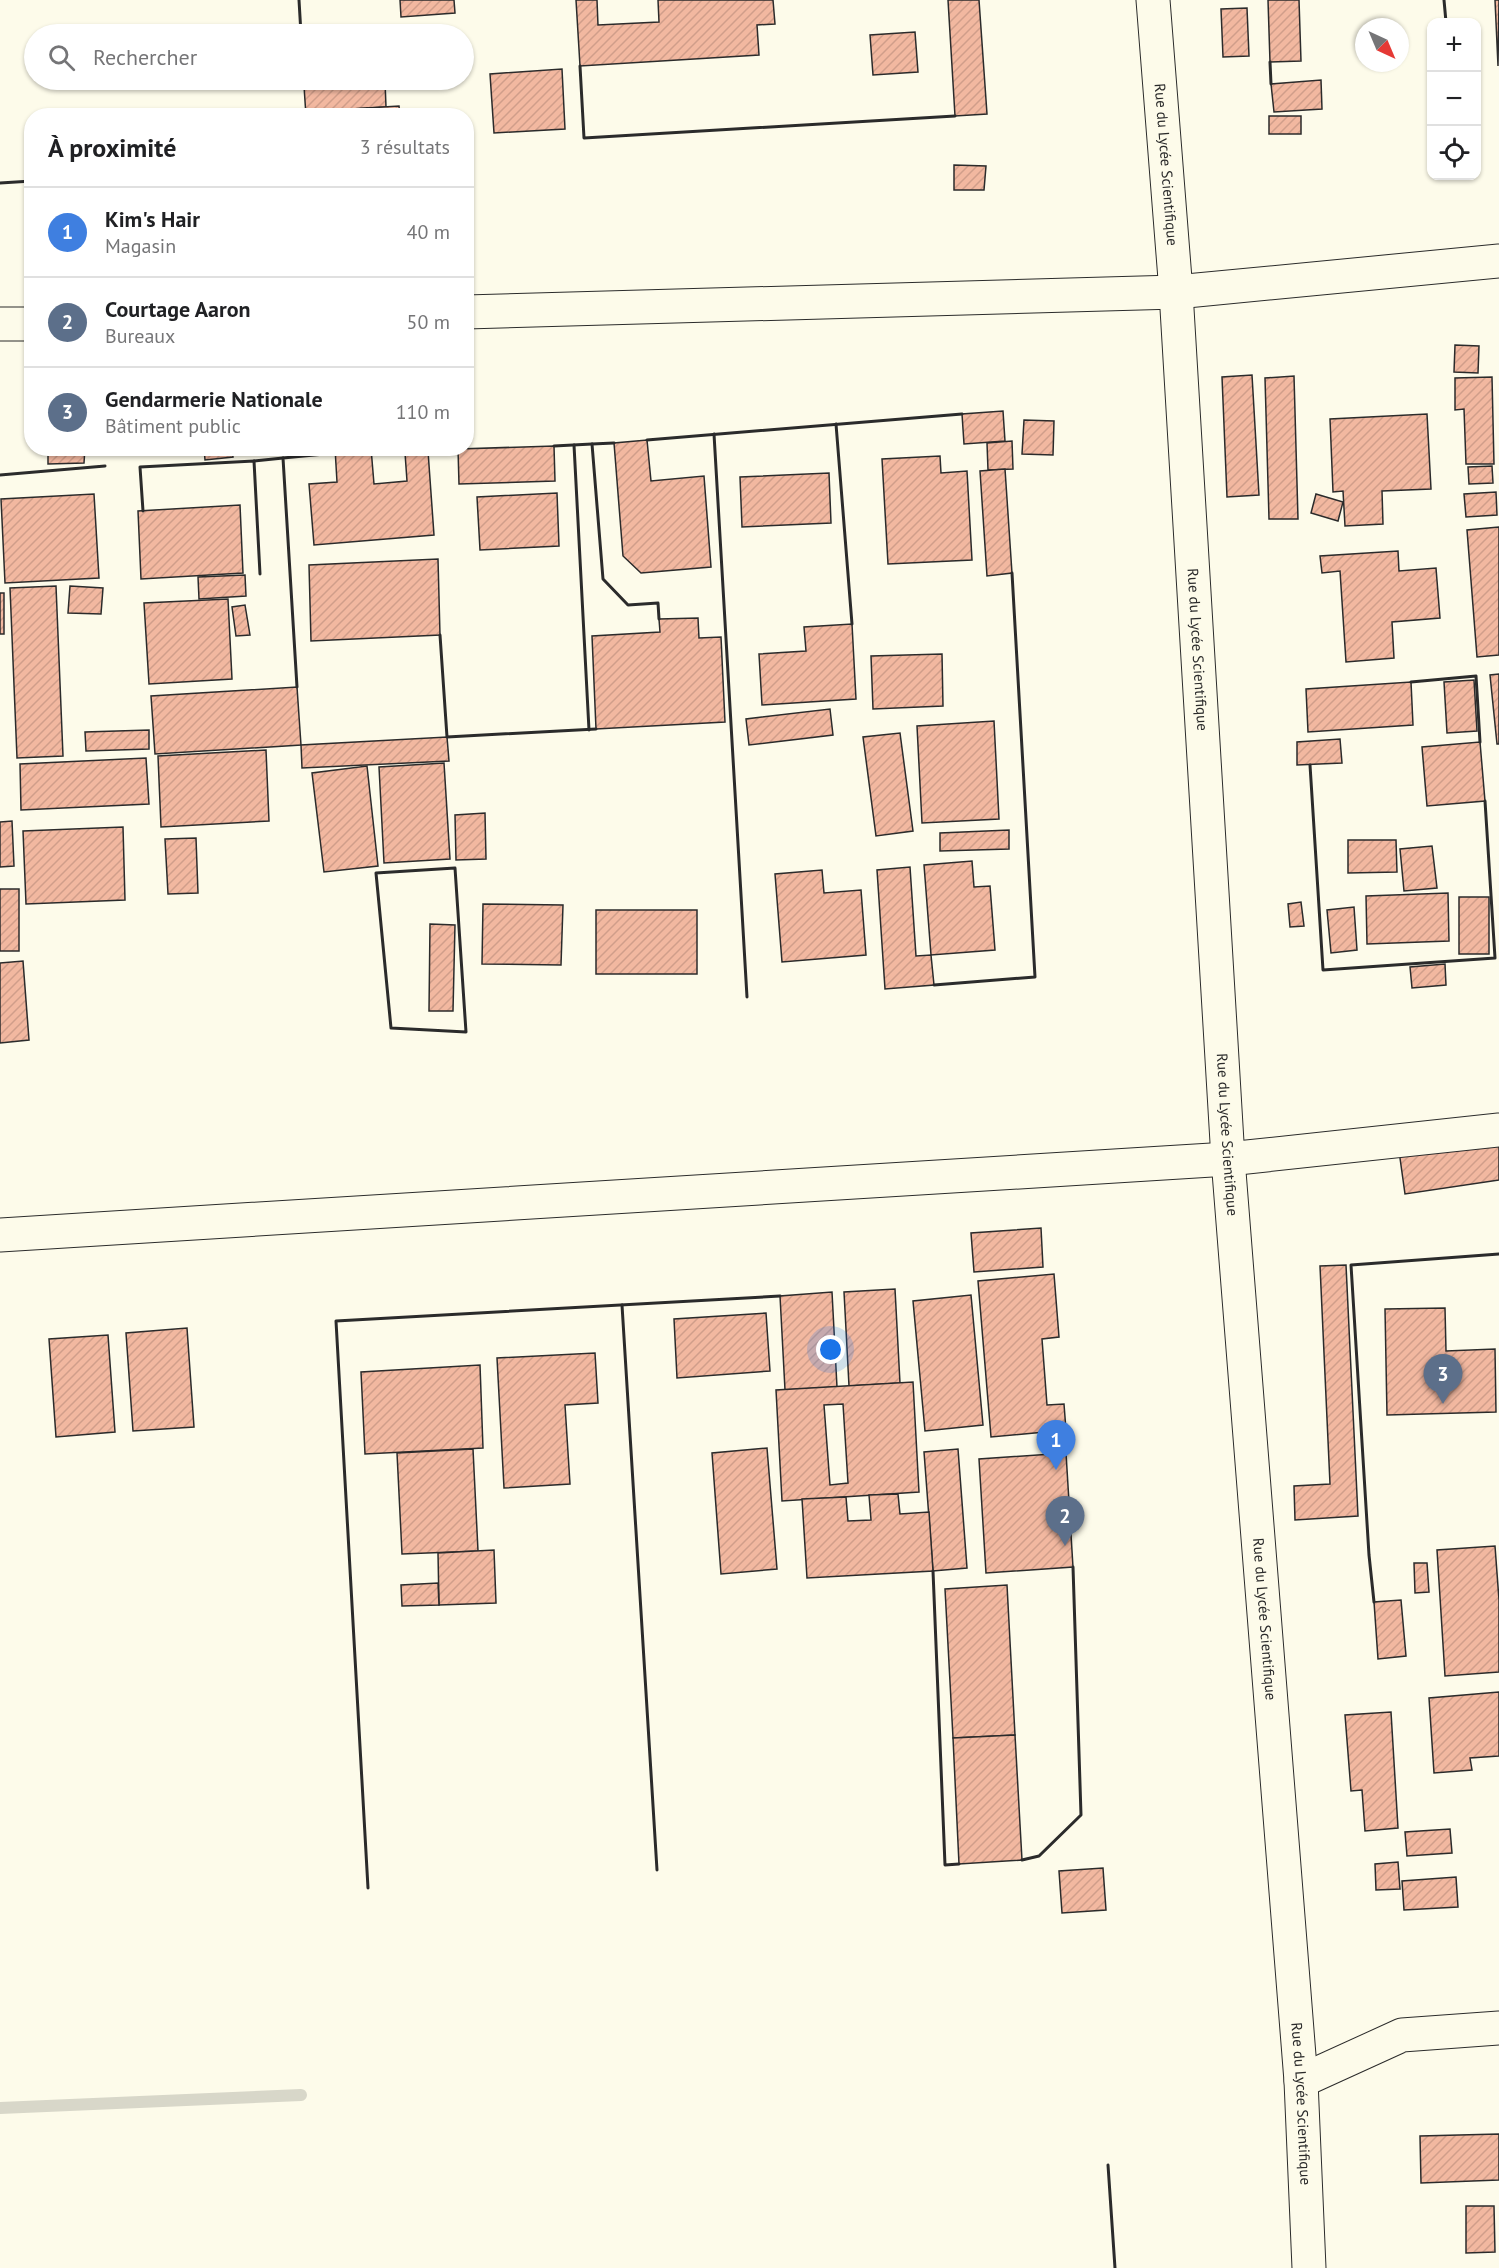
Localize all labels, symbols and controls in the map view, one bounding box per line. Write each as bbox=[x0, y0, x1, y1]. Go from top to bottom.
north arrow bbox=[1355, 18, 1409, 72]
map controls bbox=[1427, 18, 1481, 180]
button: + bbox=[1427, 18, 1481, 72]
search box bbox=[24, 24, 474, 90]
icon: search bbox=[45, 41, 78, 74]
text: Rechercher bbox=[93, 43, 197, 71]
button: − bbox=[1427, 72, 1481, 126]
street label: Rue du Lycée Scientifique bbox=[1151, 82, 1182, 246]
button: locate bbox=[1427, 126, 1481, 180]
text: À proximité bbox=[48, 131, 176, 164]
text: 3 résultats bbox=[360, 134, 450, 160]
text: Kim's Hair bbox=[105, 205, 200, 233]
text: 1 bbox=[62, 219, 73, 245]
text: 40 m bbox=[407, 219, 450, 245]
text: Magasin bbox=[105, 233, 176, 259]
text: Courtage Aaron bbox=[105, 295, 251, 323]
text: 2 bbox=[62, 309, 73, 335]
text: 50 m bbox=[407, 309, 450, 335]
text: Bureaux bbox=[105, 323, 175, 349]
text: Gendarmerie Nationale bbox=[105, 385, 323, 413]
text: 3 bbox=[62, 399, 73, 425]
text: 110 m bbox=[396, 399, 450, 425]
text: Bâtiment public bbox=[105, 413, 241, 439]
street label: Rue du Lycée Scientifique bbox=[1184, 568, 1212, 731]
street label: Rue du Lycée Scientifique bbox=[1213, 1053, 1242, 1217]
your location bbox=[816, 1335, 845, 1364]
pin: 3 bbox=[1424, 1354, 1462, 1404]
pin: 1 bbox=[1036, 1420, 1076, 1470]
pin: 2 bbox=[1046, 1496, 1084, 1546]
street label: Rue du Lycée Scientifique bbox=[1249, 1537, 1281, 1701]
street label: Rue du Lycée Scientifique bbox=[1287, 2022, 1315, 2185]

